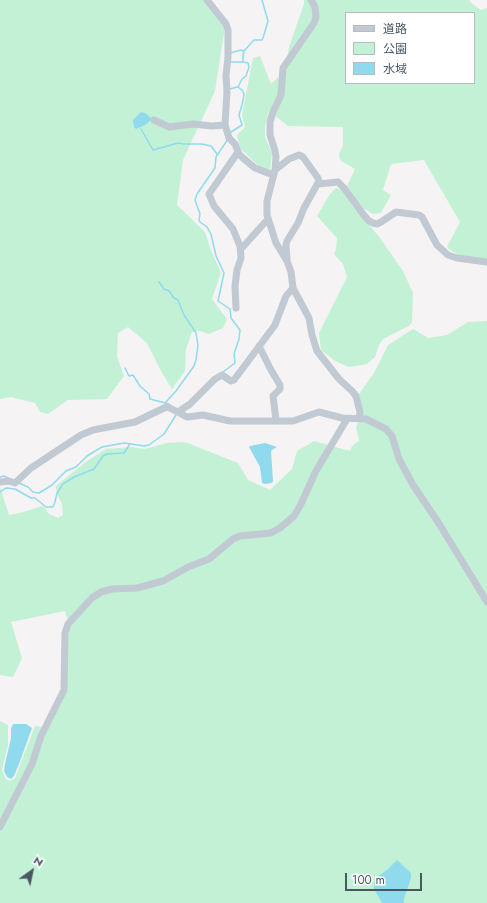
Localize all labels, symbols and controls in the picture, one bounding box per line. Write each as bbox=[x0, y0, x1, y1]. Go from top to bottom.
legend bbox=[345, 12, 475, 84]
text: 道路 bbox=[383, 20, 407, 38]
text: 公園 bbox=[383, 40, 407, 58]
text: 水域 bbox=[383, 60, 407, 78]
north arrow bbox=[12, 851, 52, 891]
text: N bbox=[31, 852, 47, 870]
scale bar bbox=[347, 865, 424, 891]
text: 100 m bbox=[352, 871, 385, 889]

